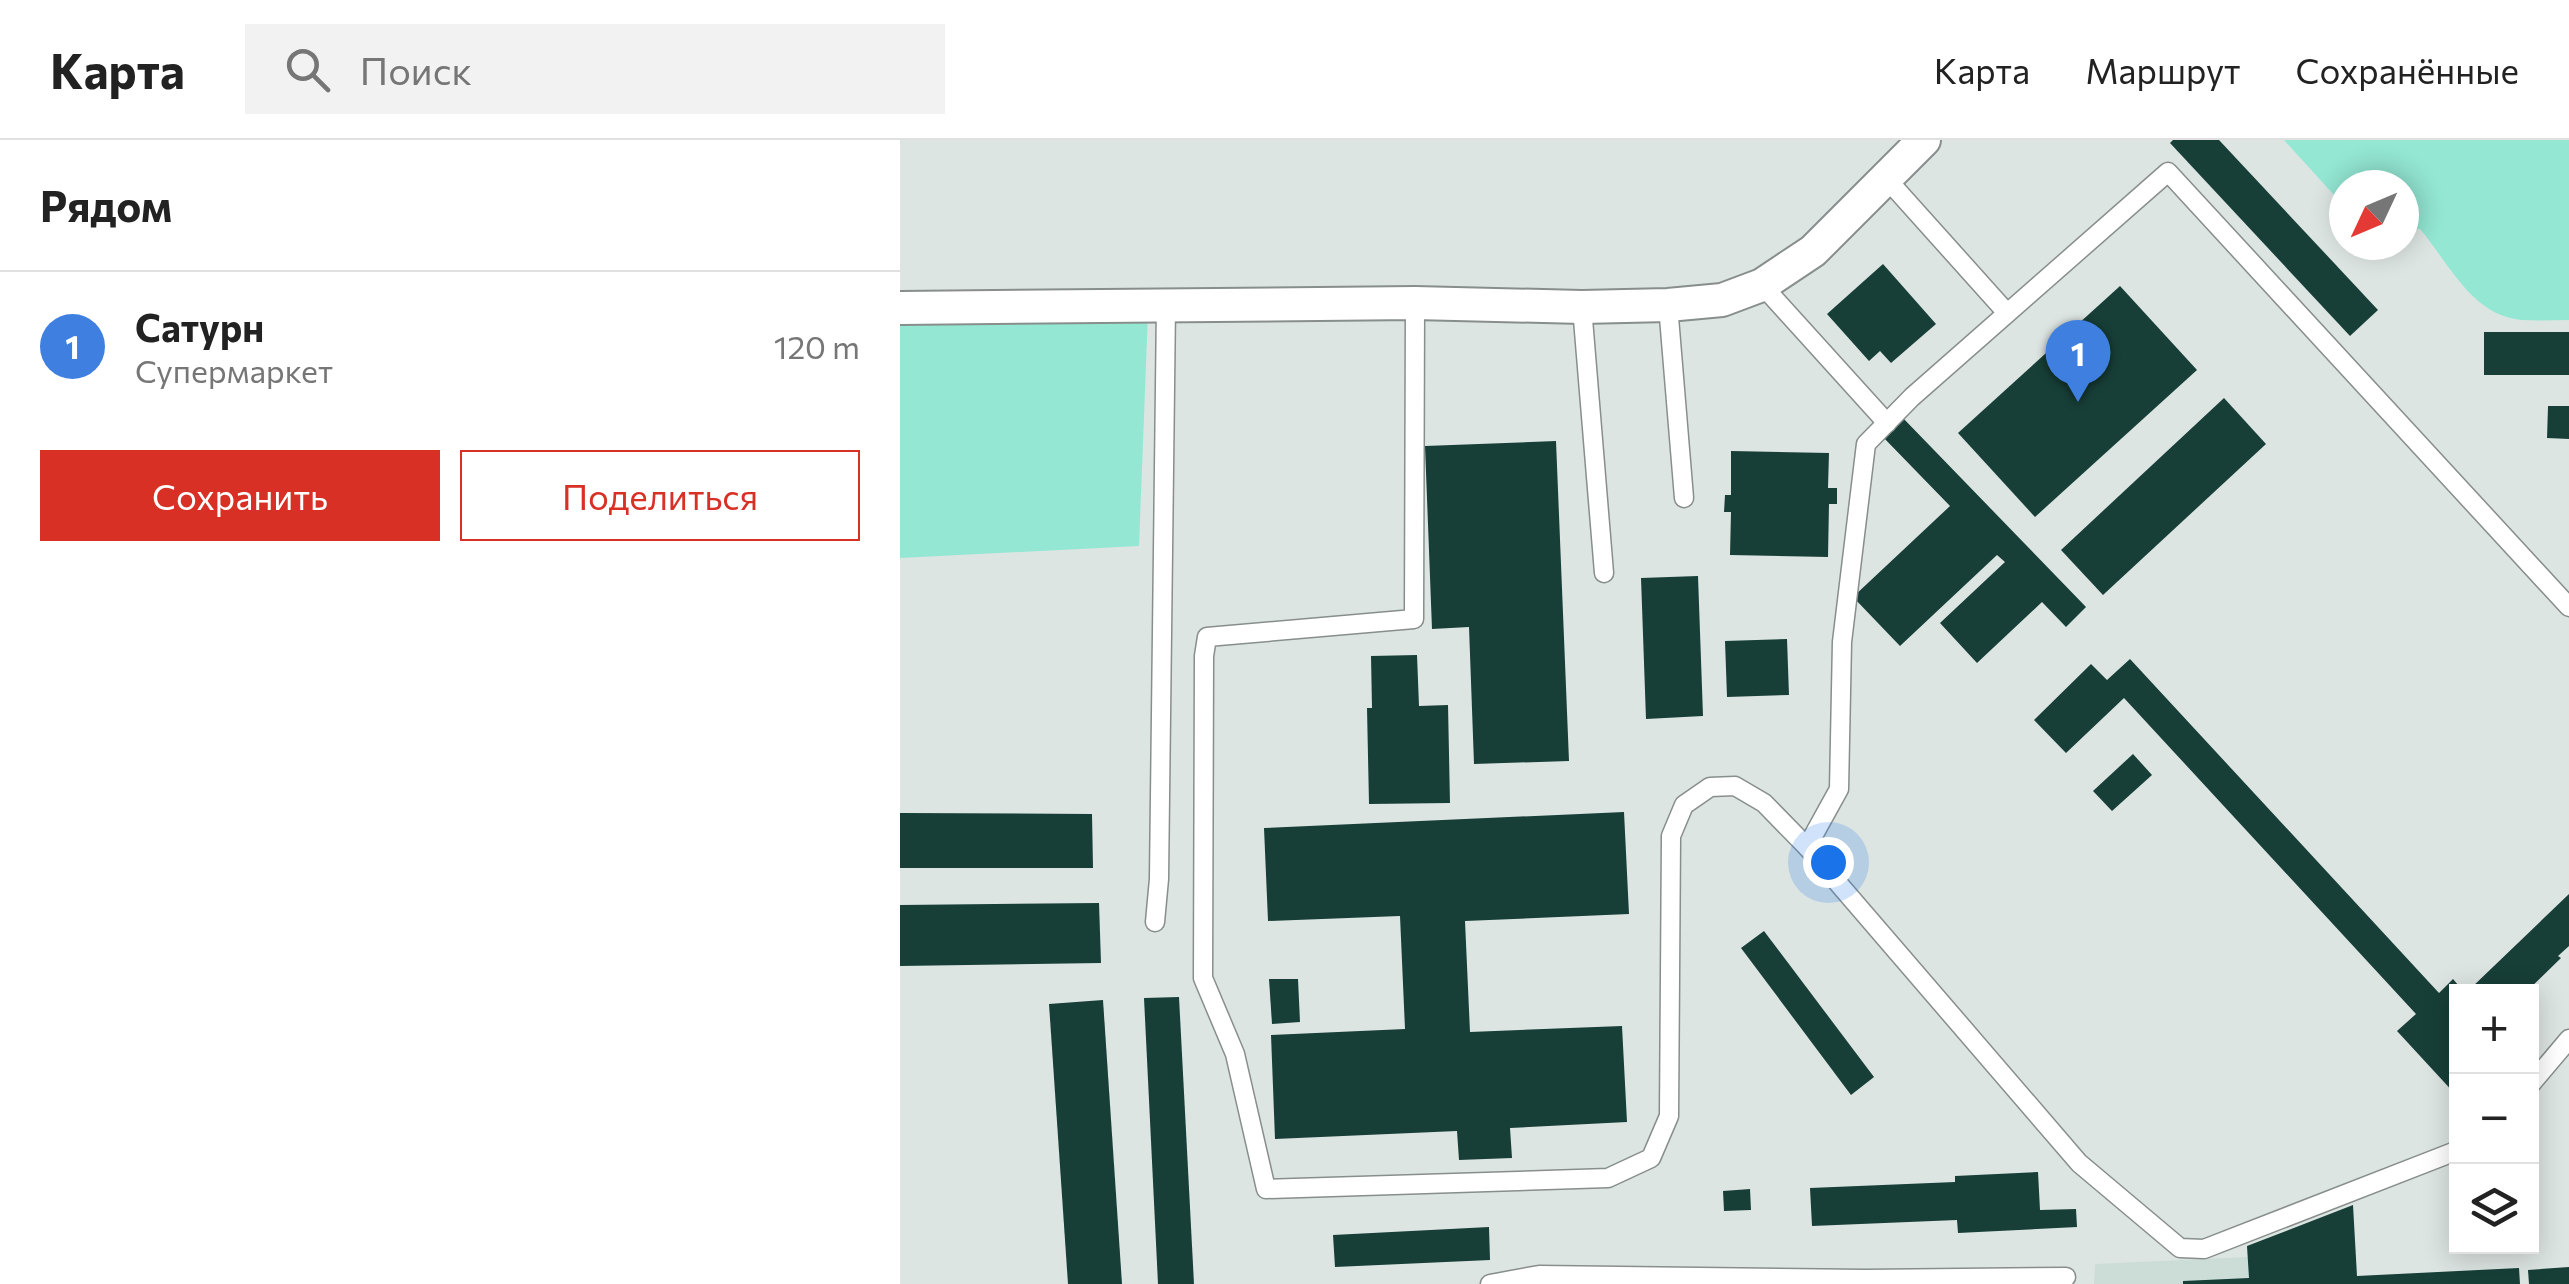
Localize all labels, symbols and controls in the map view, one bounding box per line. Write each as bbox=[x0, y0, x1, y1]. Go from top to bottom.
search box bbox=[245, 24, 945, 114]
text: Карта bbox=[50, 40, 185, 99]
icon: search bbox=[280, 42, 335, 97]
text: Поиск bbox=[360, 46, 472, 93]
text: Карта bbox=[1934, 48, 2030, 91]
text: Маршрут bbox=[2085, 48, 2241, 91]
text: Сохранённые bbox=[2296, 48, 2519, 91]
north arrow bbox=[2329, 170, 2419, 260]
text: Рядом bbox=[40, 179, 172, 231]
text: Сатурн bbox=[135, 303, 264, 350]
pin: 1 bbox=[2046, 320, 2110, 402]
text: 1 bbox=[65, 326, 80, 366]
text: 120 m bbox=[774, 326, 860, 366]
text: Супермаркет bbox=[135, 350, 333, 390]
button: Сохранить bbox=[40, 450, 440, 541]
button: Поделиться bbox=[460, 450, 860, 541]
your location bbox=[1803, 837, 1854, 888]
map controls bbox=[2449, 984, 2539, 1254]
button: + bbox=[2449, 984, 2539, 1074]
button: − bbox=[2449, 1074, 2539, 1164]
button: layers bbox=[2449, 1164, 2539, 1254]

